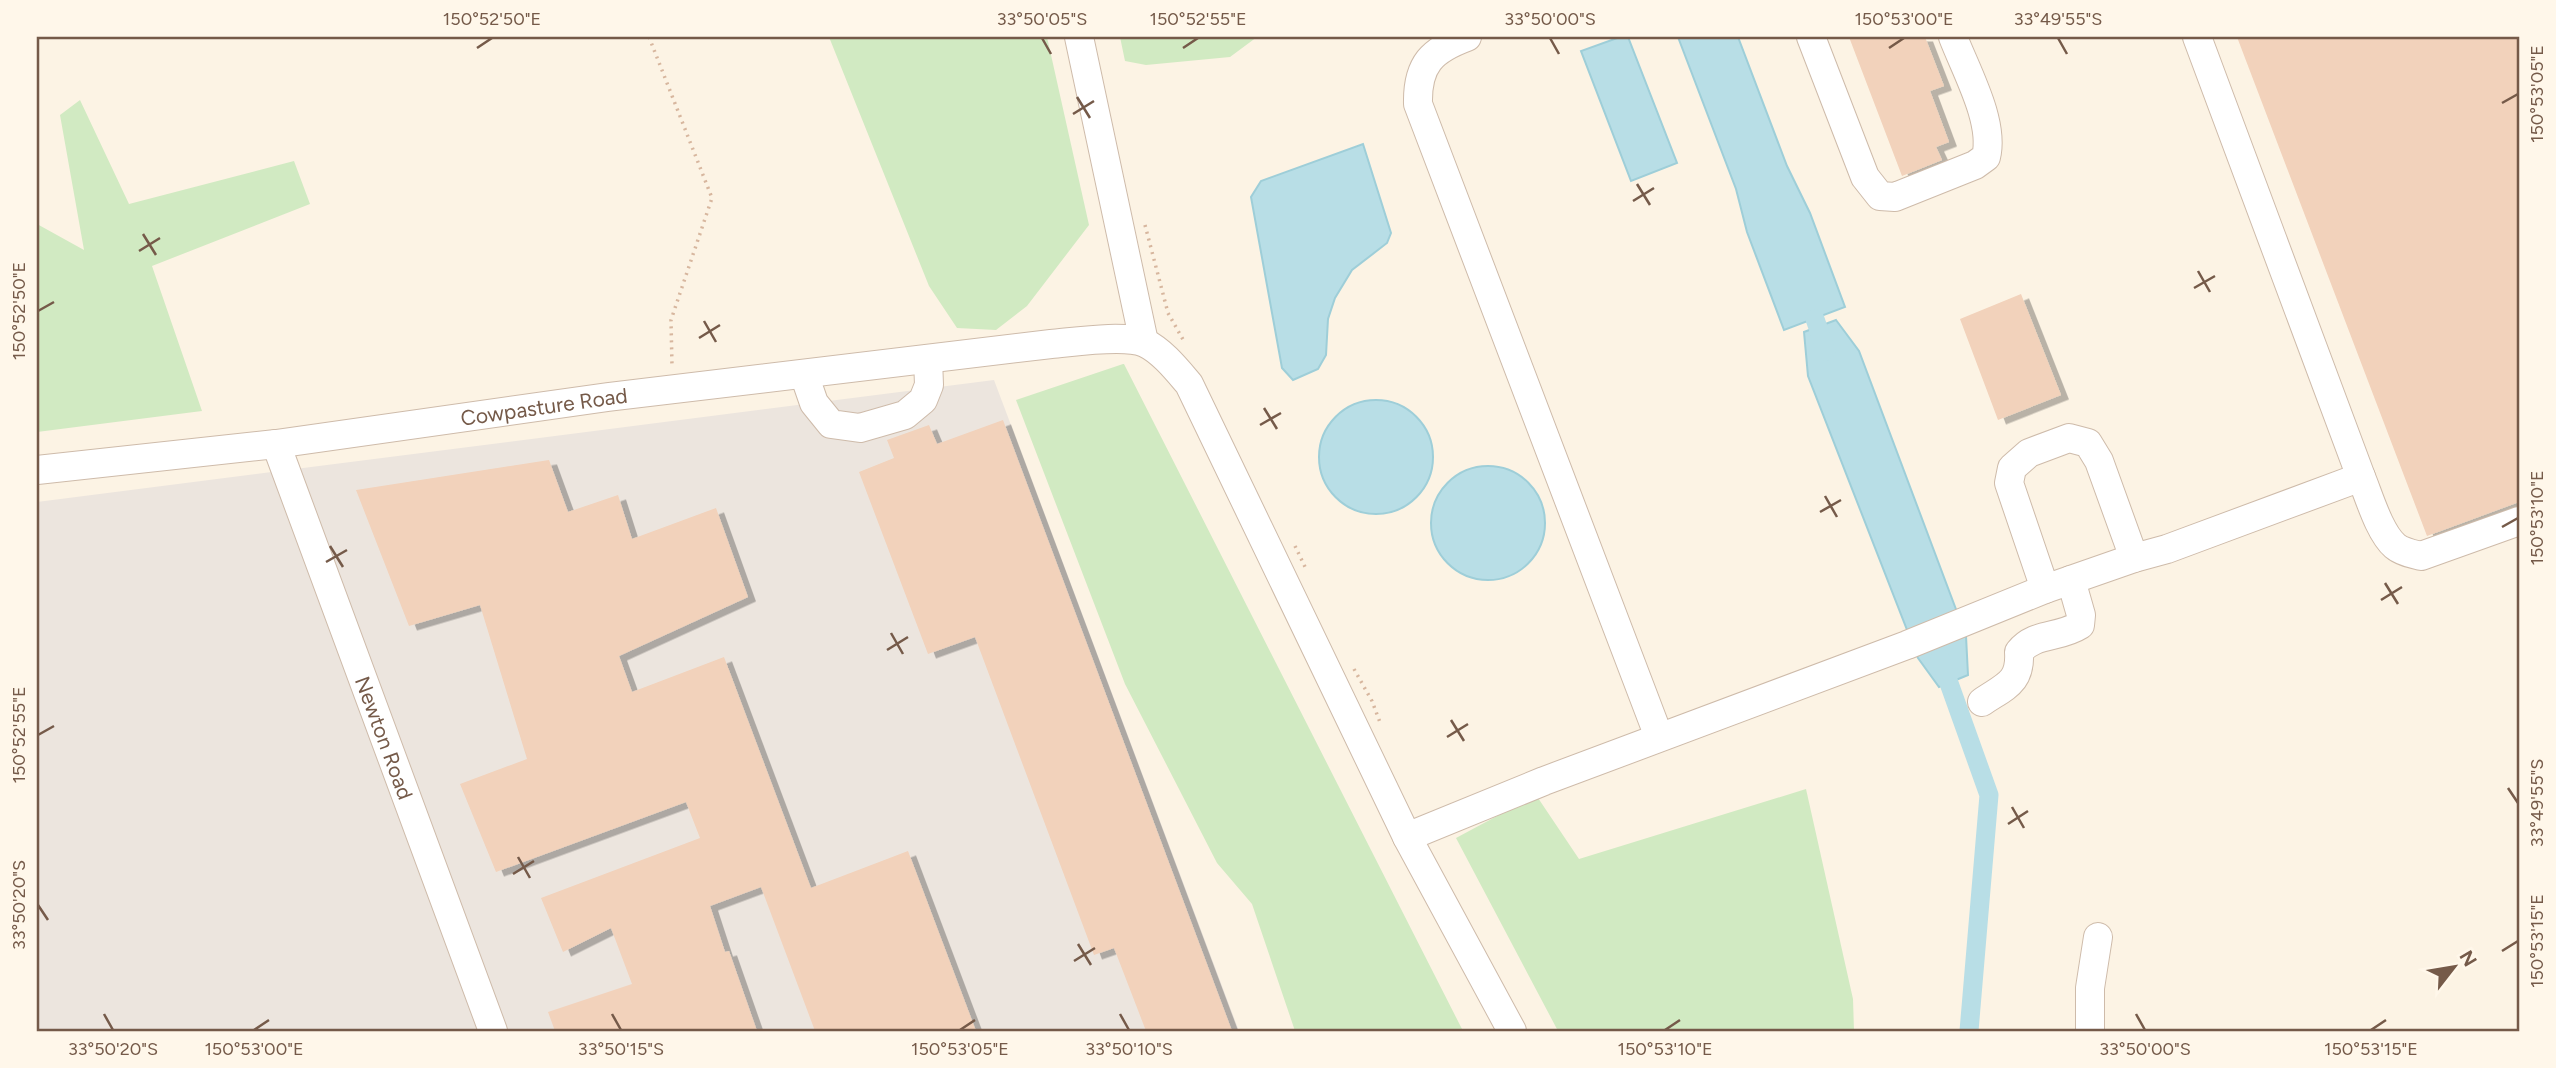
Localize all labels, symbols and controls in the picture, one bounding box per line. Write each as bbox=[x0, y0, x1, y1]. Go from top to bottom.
text: 150°52'50"E bbox=[443, 8, 541, 30]
text: 33°50'05"S bbox=[997, 8, 1087, 30]
text: 150°52'55"E bbox=[1149, 8, 1247, 30]
text: 33°50'00"S bbox=[1504, 8, 1596, 30]
text: 150°53'00"E bbox=[1854, 8, 1954, 30]
text: 33°49'55"S bbox=[2014, 8, 2102, 30]
text: 150°53'05"E bbox=[2526, 45, 2548, 143]
text: 150°52'50"E bbox=[8, 262, 30, 360]
street label: Cowpasture Road bbox=[459, 382, 629, 430]
text: 150°53'10"E bbox=[2526, 470, 2548, 566]
street label: Newton Road bbox=[350, 673, 419, 803]
text: 150°52'55"E bbox=[8, 686, 30, 784]
text: 33°49'55"S bbox=[2526, 759, 2548, 847]
text: 33°50'20"S bbox=[8, 860, 30, 950]
text: 150°53'15"E bbox=[2526, 894, 2548, 988]
north arrow bbox=[2420, 932, 2490, 1002]
text: N bbox=[2455, 946, 2482, 971]
text: 33°50'20"S bbox=[68, 1038, 158, 1060]
text: 150°53'00"E bbox=[204, 1038, 304, 1060]
text: 33°50'15"S bbox=[578, 1038, 664, 1060]
text: 150°53'05"E bbox=[911, 1038, 1009, 1060]
text: 33°50'10"S bbox=[1085, 1038, 1173, 1060]
text: 150°53'10"E bbox=[1617, 1038, 1713, 1060]
text: 33°50'00"S bbox=[2099, 1038, 2191, 1060]
text: 150°53'15"E bbox=[2324, 1038, 2418, 1060]

